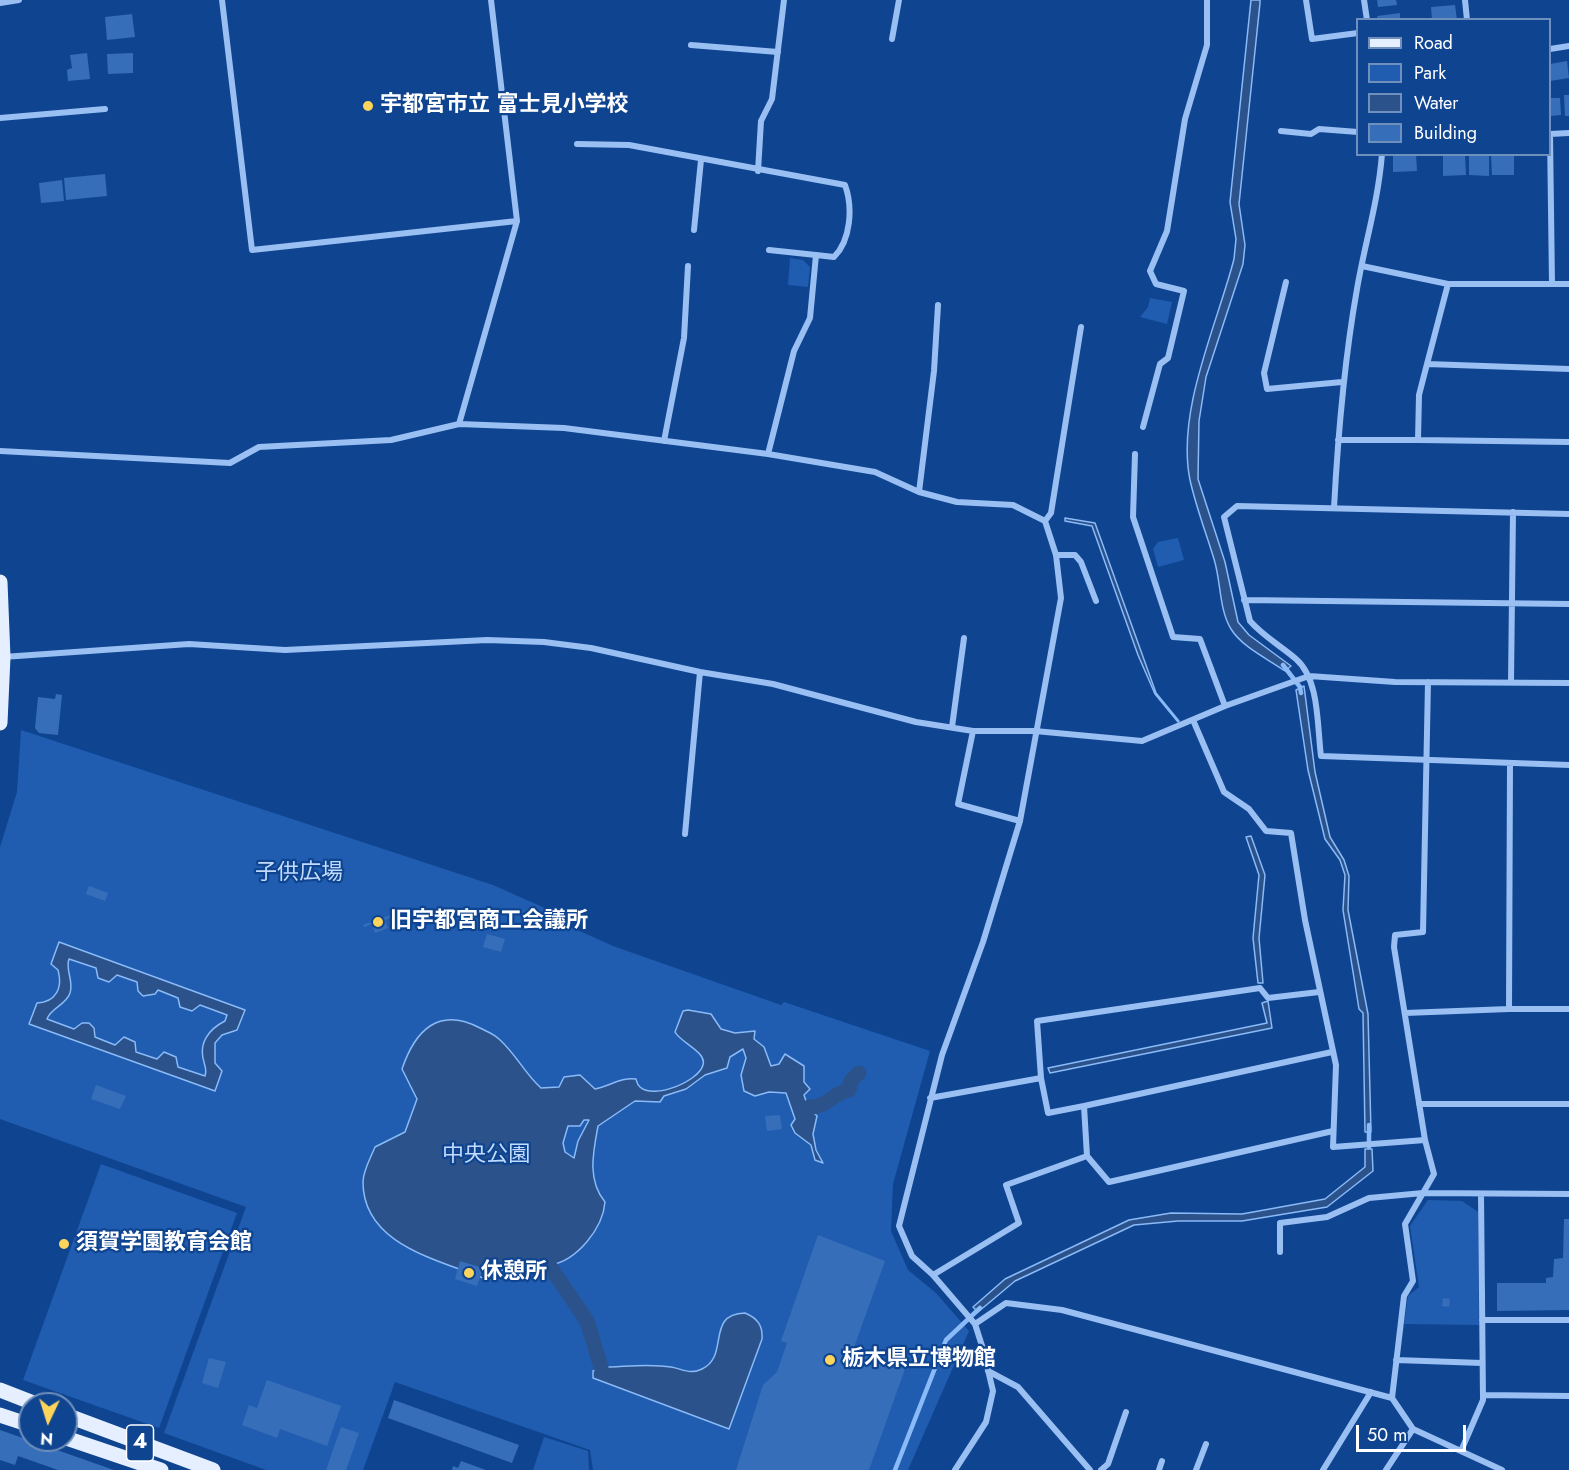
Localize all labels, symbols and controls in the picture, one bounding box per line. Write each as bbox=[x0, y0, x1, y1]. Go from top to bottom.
legend bbox=[1356, 18, 1551, 156]
text: Road bbox=[1414, 30, 1453, 56]
text: Park bbox=[1414, 60, 1446, 86]
text: Water bbox=[1414, 90, 1458, 116]
place label: 宇都宮市立 富士見小学校 bbox=[380, 93, 629, 119]
marker: 宇都宮市立 富士見小学校 bbox=[361, 99, 375, 113]
text: Building bbox=[1414, 120, 1477, 146]
park label: 子供広場 bbox=[255, 861, 343, 887]
place label: 旧宇都宮商工会議所 bbox=[390, 909, 588, 935]
marker: 旧宇都宮商工会議所 bbox=[371, 915, 385, 929]
park label: 中央公園 bbox=[442, 1143, 530, 1169]
place label: 須賀学園教育会館 bbox=[76, 1231, 252, 1257]
marker: 須賀学園教育会館 bbox=[57, 1237, 71, 1251]
place label: 休憩所 bbox=[481, 1260, 547, 1286]
marker: 休憩所 bbox=[462, 1266, 476, 1280]
place label: 栃木県立博物館 bbox=[842, 1347, 996, 1373]
marker: 栃木県立博物館 bbox=[823, 1353, 837, 1367]
north arrow bbox=[18, 1392, 78, 1452]
scale bar bbox=[1359, 1413, 1468, 1451]
text: 50 m bbox=[1367, 1422, 1407, 1448]
road number: 4 bbox=[126, 1425, 154, 1461]
text: N bbox=[40, 1427, 54, 1450]

